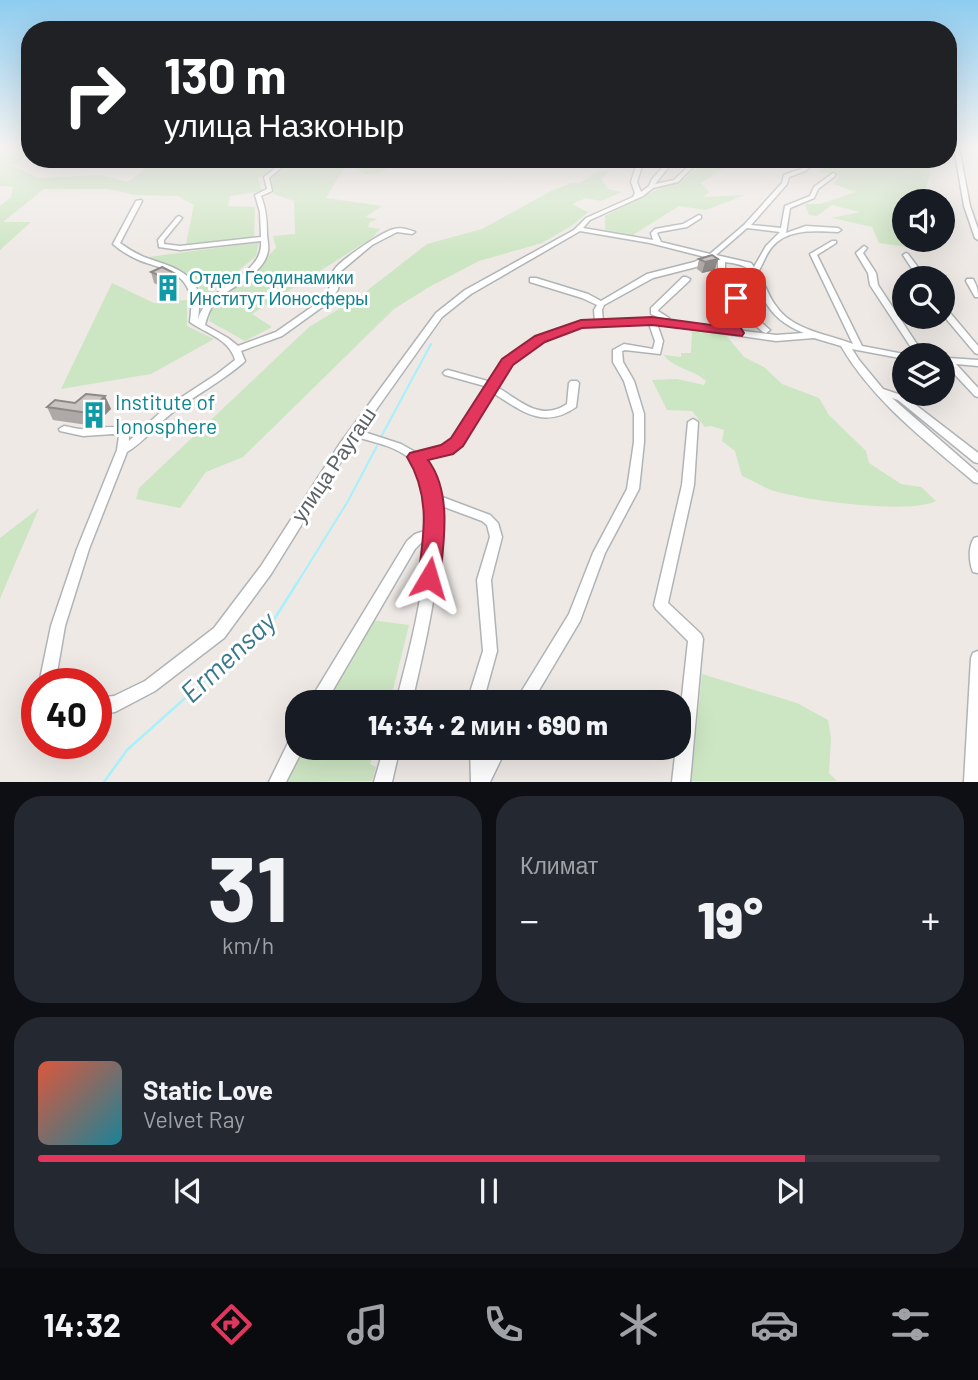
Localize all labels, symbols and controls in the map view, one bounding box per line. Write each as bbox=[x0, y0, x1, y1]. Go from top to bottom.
text: 130 m bbox=[164, 45, 286, 104]
icon: right bbox=[49, 49, 140, 140]
text: улица Назконыр bbox=[164, 105, 404, 143]
map controls bbox=[892, 189, 955, 406]
button: sound bbox=[892, 189, 955, 252]
place label: Отдел Геодинамики Институт Ионосферы bbox=[189, 266, 368, 309]
button: search bbox=[892, 266, 955, 329]
pin bbox=[706, 268, 766, 328]
building icon: Отдел Геодинамики Институт Ионосферы bbox=[153, 273, 183, 303]
icon: arrive bbox=[717, 279, 755, 317]
button: layers bbox=[892, 343, 955, 406]
place label: Institute of Ionosphere bbox=[115, 389, 217, 438]
building icon: Institute of Ionosphere bbox=[79, 400, 109, 430]
street label: улица Раугаш bbox=[285, 402, 380, 526]
position arrow bbox=[392, 541, 466, 615]
water label: Ermensay bbox=[173, 603, 283, 709]
speed limit sign: 40 bbox=[21, 668, 112, 759]
text: 14:34 · 2 мин · 690 m bbox=[368, 709, 608, 740]
text: 31 bbox=[207, 831, 289, 940]
text: Климат bbox=[520, 851, 598, 879]
text: 19° bbox=[697, 887, 763, 949]
text: − bbox=[520, 896, 539, 942]
text: + bbox=[921, 896, 940, 942]
text: km/h bbox=[222, 931, 274, 959]
text: Static Love bbox=[143, 1074, 273, 1105]
text: Velvet Ray bbox=[143, 1105, 245, 1133]
icon: previous bbox=[169, 1172, 207, 1210]
icon: pause bbox=[470, 1172, 508, 1210]
icon: next bbox=[771, 1172, 809, 1210]
icon: directions bbox=[207, 1300, 256, 1349]
icon: music bbox=[343, 1300, 392, 1349]
icon: phone bbox=[479, 1300, 528, 1349]
icon: climate bbox=[614, 1300, 663, 1349]
icon: car bbox=[750, 1300, 799, 1349]
icon: filters bbox=[886, 1300, 935, 1349]
text: 14:32 bbox=[43, 1305, 121, 1343]

